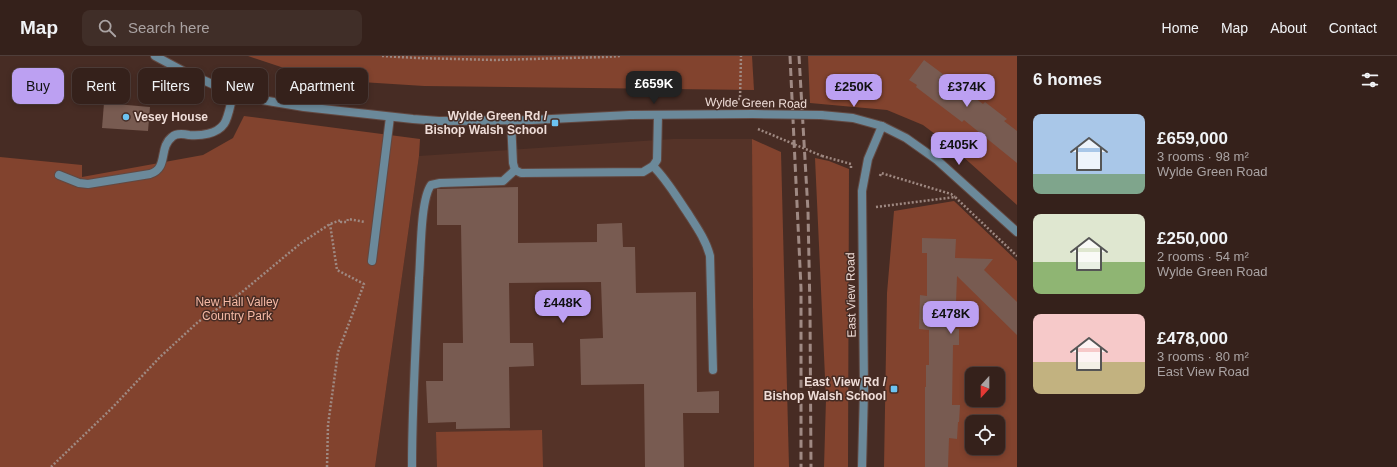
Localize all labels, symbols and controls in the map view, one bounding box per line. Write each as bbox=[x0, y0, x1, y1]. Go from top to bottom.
search box bbox=[82, 10, 362, 46]
text: Map bbox=[20, 17, 58, 38]
icon: search bbox=[96, 17, 118, 39]
text: Search here bbox=[128, 19, 210, 36]
text: Home bbox=[1162, 20, 1199, 36]
text: Map bbox=[1221, 20, 1248, 36]
text: About bbox=[1270, 20, 1307, 36]
text: Contact bbox=[1329, 20, 1377, 36]
chip: Buy bbox=[12, 68, 64, 104]
chip: Rent bbox=[72, 68, 130, 104]
chip: Filters bbox=[138, 68, 204, 104]
chip: New bbox=[212, 68, 268, 104]
chip: Apartment bbox=[276, 68, 368, 104]
icon: filters bbox=[1359, 69, 1381, 91]
text: 6 homes bbox=[1033, 70, 1102, 89]
pin: £659K bbox=[626, 71, 682, 105]
pin: £250K bbox=[826, 74, 882, 108]
pin: £374K bbox=[939, 74, 995, 108]
text: £659K bbox=[635, 76, 673, 91]
text: £250K bbox=[835, 79, 873, 94]
text: £374K bbox=[948, 79, 986, 94]
street label: Wylde Green Road bbox=[705, 95, 807, 111]
place label: Wylde Green Rd / Bishop Walsh School bbox=[425, 109, 548, 137]
place label: Vesey House bbox=[134, 110, 208, 124]
marker: Vesey House bbox=[121, 112, 131, 122]
marker: Wylde Green Rd / Bishop Walsh School bbox=[550, 118, 560, 128]
text: £659,000 bbox=[1157, 129, 1228, 148]
icon: home bbox=[1065, 130, 1113, 178]
pin: £405K bbox=[931, 132, 987, 166]
text: £405K bbox=[940, 137, 978, 152]
text: 3 rooms · 98 m² bbox=[1157, 149, 1249, 164]
text: Wylde Green Road bbox=[1157, 164, 1267, 179]
text: £250,000 bbox=[1157, 229, 1228, 248]
icon: home bbox=[1065, 230, 1113, 278]
text: 2 rooms · 54 m² bbox=[1157, 249, 1249, 264]
street label: East View Road bbox=[843, 252, 859, 338]
text: Wylde Green Road bbox=[1157, 264, 1267, 279]
pin: £448K bbox=[535, 290, 591, 324]
park label: New Hall Valley Country Park bbox=[195, 295, 279, 323]
text: £448K bbox=[544, 295, 582, 310]
pin: £478K bbox=[923, 301, 979, 335]
text: £478K bbox=[932, 306, 970, 321]
text: £478,000 bbox=[1157, 329, 1228, 348]
icon: home bbox=[1065, 330, 1113, 378]
text: 3 rooms · 80 m² bbox=[1157, 349, 1249, 364]
text: East View Road bbox=[1157, 364, 1249, 379]
north arrow bbox=[965, 367, 1005, 407]
map controls bbox=[965, 367, 1005, 455]
place label: East View Rd / Bishop Walsh School bbox=[764, 375, 887, 403]
marker: East View Rd / Bishop Walsh School bbox=[889, 384, 899, 394]
button: locate bbox=[965, 415, 1005, 455]

